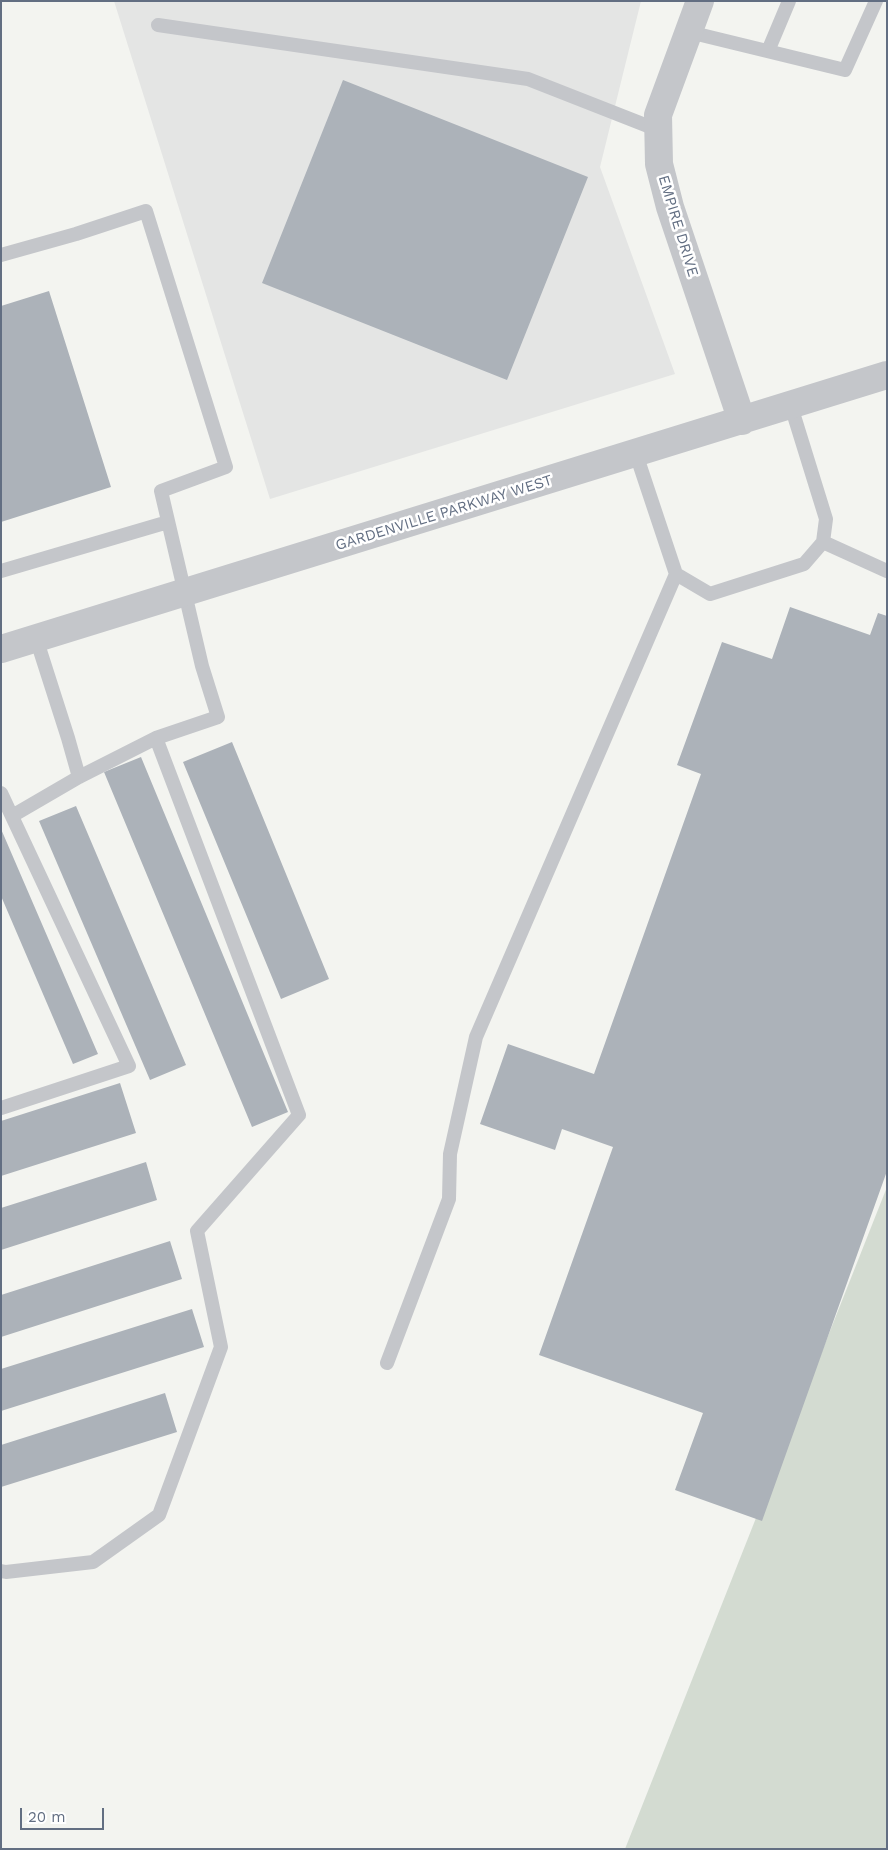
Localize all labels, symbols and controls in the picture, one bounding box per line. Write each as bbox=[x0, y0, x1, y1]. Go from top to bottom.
street label: EMPIRE DRIVE bbox=[654, 173, 702, 279]
street label: GARDENVILLE PARKWAY WEST bbox=[333, 471, 555, 555]
scale bar bbox=[22, 1798, 106, 1830]
text: 20 m bbox=[28, 1808, 66, 1826]

